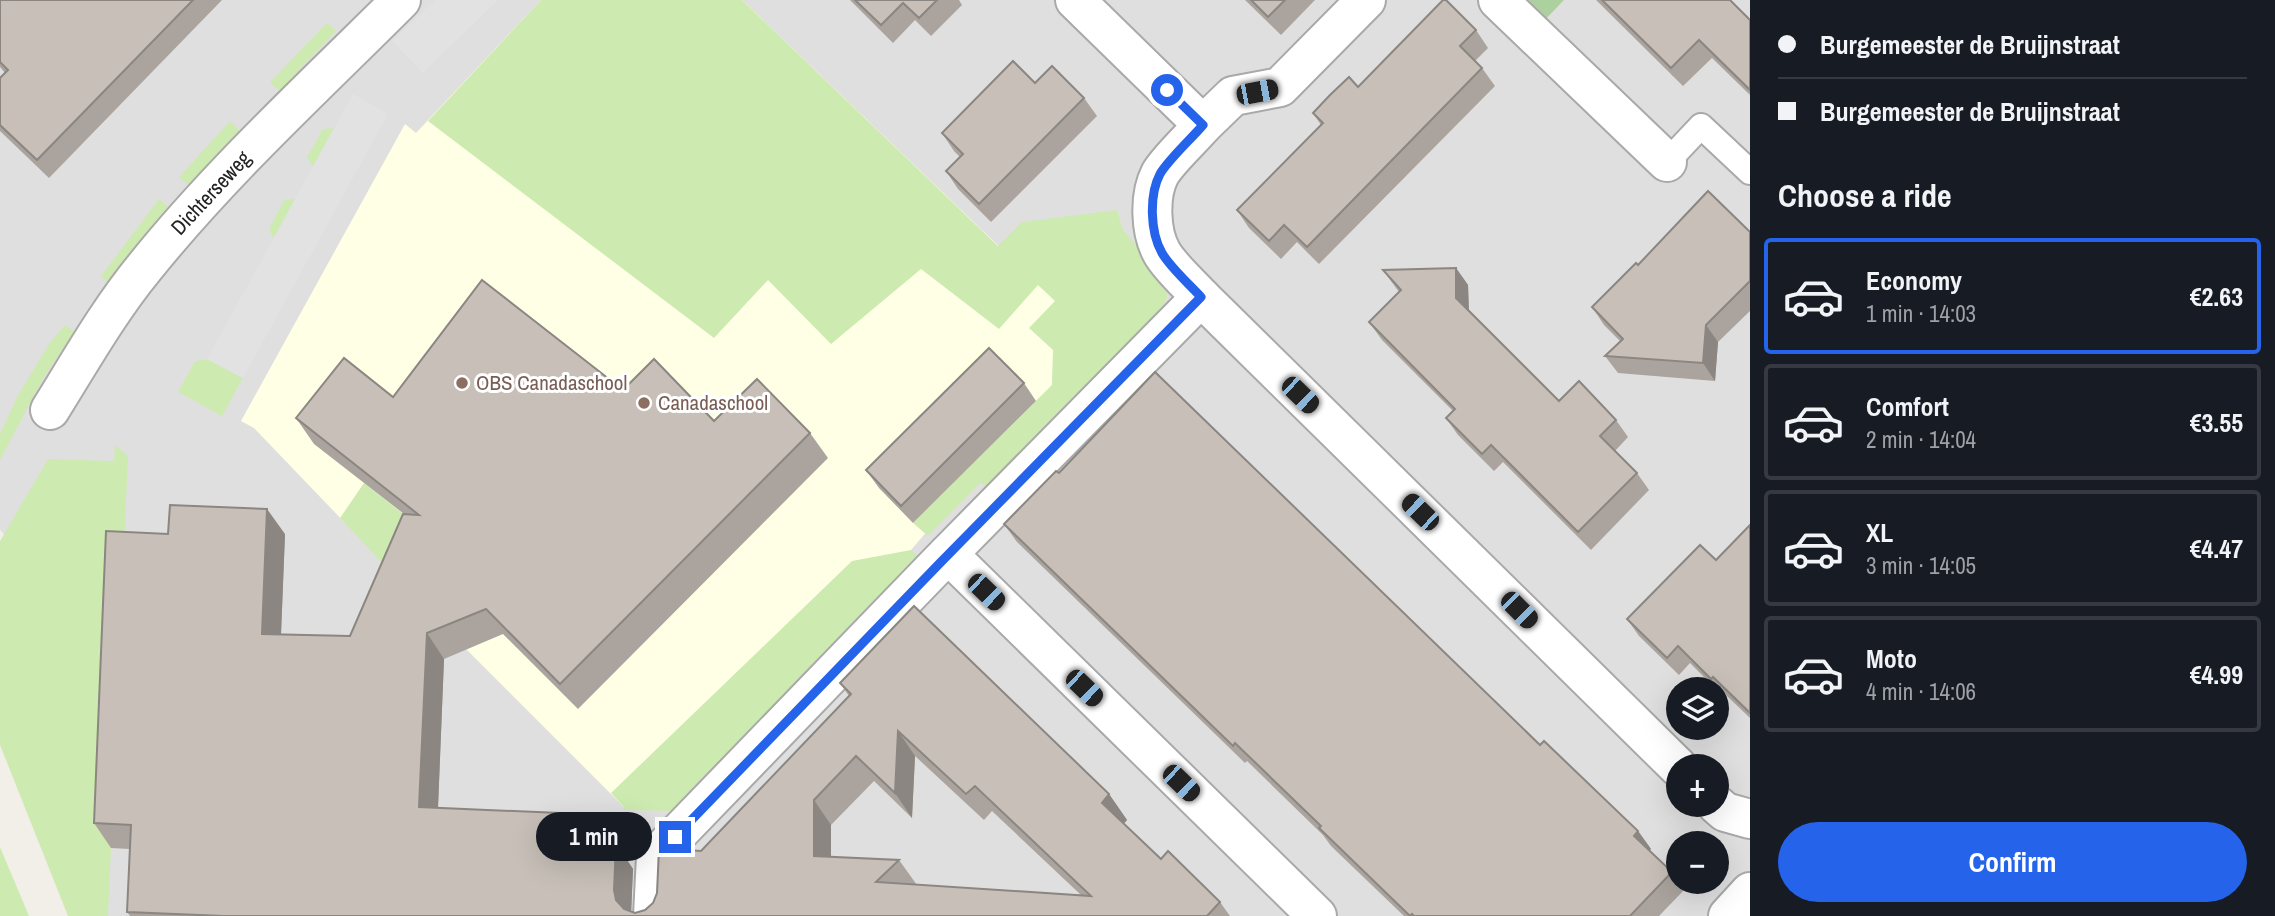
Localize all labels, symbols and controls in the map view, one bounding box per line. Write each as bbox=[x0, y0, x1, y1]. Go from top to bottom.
text: Burgemeester de Bruijnstraat bbox=[1820, 27, 2120, 62]
route start bbox=[1151, 74, 1183, 106]
car bbox=[1235, 78, 1280, 106]
text: Burgemeester de Bruijnstraat bbox=[1820, 94, 2120, 129]
street label: Dichterseweg bbox=[164, 144, 257, 241]
text: Choose a ride bbox=[1778, 174, 1952, 217]
text: Economy bbox=[1866, 263, 1962, 298]
icon: car bbox=[1782, 265, 1845, 328]
text: €2.63 bbox=[2190, 279, 2243, 314]
text: 1 min · 14:03 bbox=[1866, 298, 1976, 329]
place label: OBS Canadaschool bbox=[476, 368, 627, 397]
car bbox=[1278, 373, 1323, 417]
marker: OBS Canadaschool bbox=[454, 375, 470, 391]
place label: Canadaschool bbox=[658, 388, 768, 417]
text: Comfort bbox=[1866, 389, 1949, 424]
icon: car bbox=[1782, 391, 1845, 454]
marker: Canadaschool bbox=[636, 395, 652, 411]
text: €3.55 bbox=[2190, 405, 2243, 440]
text: 2 min · 14:04 bbox=[1866, 424, 1976, 455]
car bbox=[1398, 490, 1443, 534]
text: XL bbox=[1866, 515, 1893, 550]
icon: car bbox=[1782, 517, 1845, 580]
text: €4.47 bbox=[2190, 531, 2243, 566]
text: 3 min · 14:05 bbox=[1866, 550, 1976, 581]
car bbox=[964, 570, 1009, 614]
car bbox=[1497, 588, 1542, 632]
text: Moto bbox=[1866, 641, 1917, 676]
icon: car bbox=[1782, 643, 1845, 706]
text: €4.99 bbox=[2190, 657, 2243, 692]
car bbox=[1062, 666, 1107, 710]
text: 4 min · 14:06 bbox=[1866, 676, 1976, 707]
map controls bbox=[1666, 677, 1729, 894]
button: layers bbox=[1666, 677, 1729, 740]
button: + bbox=[1666, 754, 1729, 817]
car bbox=[1159, 761, 1204, 805]
callout: 1 min bbox=[535, 812, 650, 862]
text: 1 min bbox=[569, 821, 619, 852]
route end bbox=[659, 821, 691, 853]
button: Confirm bbox=[1778, 822, 2247, 902]
button: − bbox=[1666, 831, 1729, 894]

